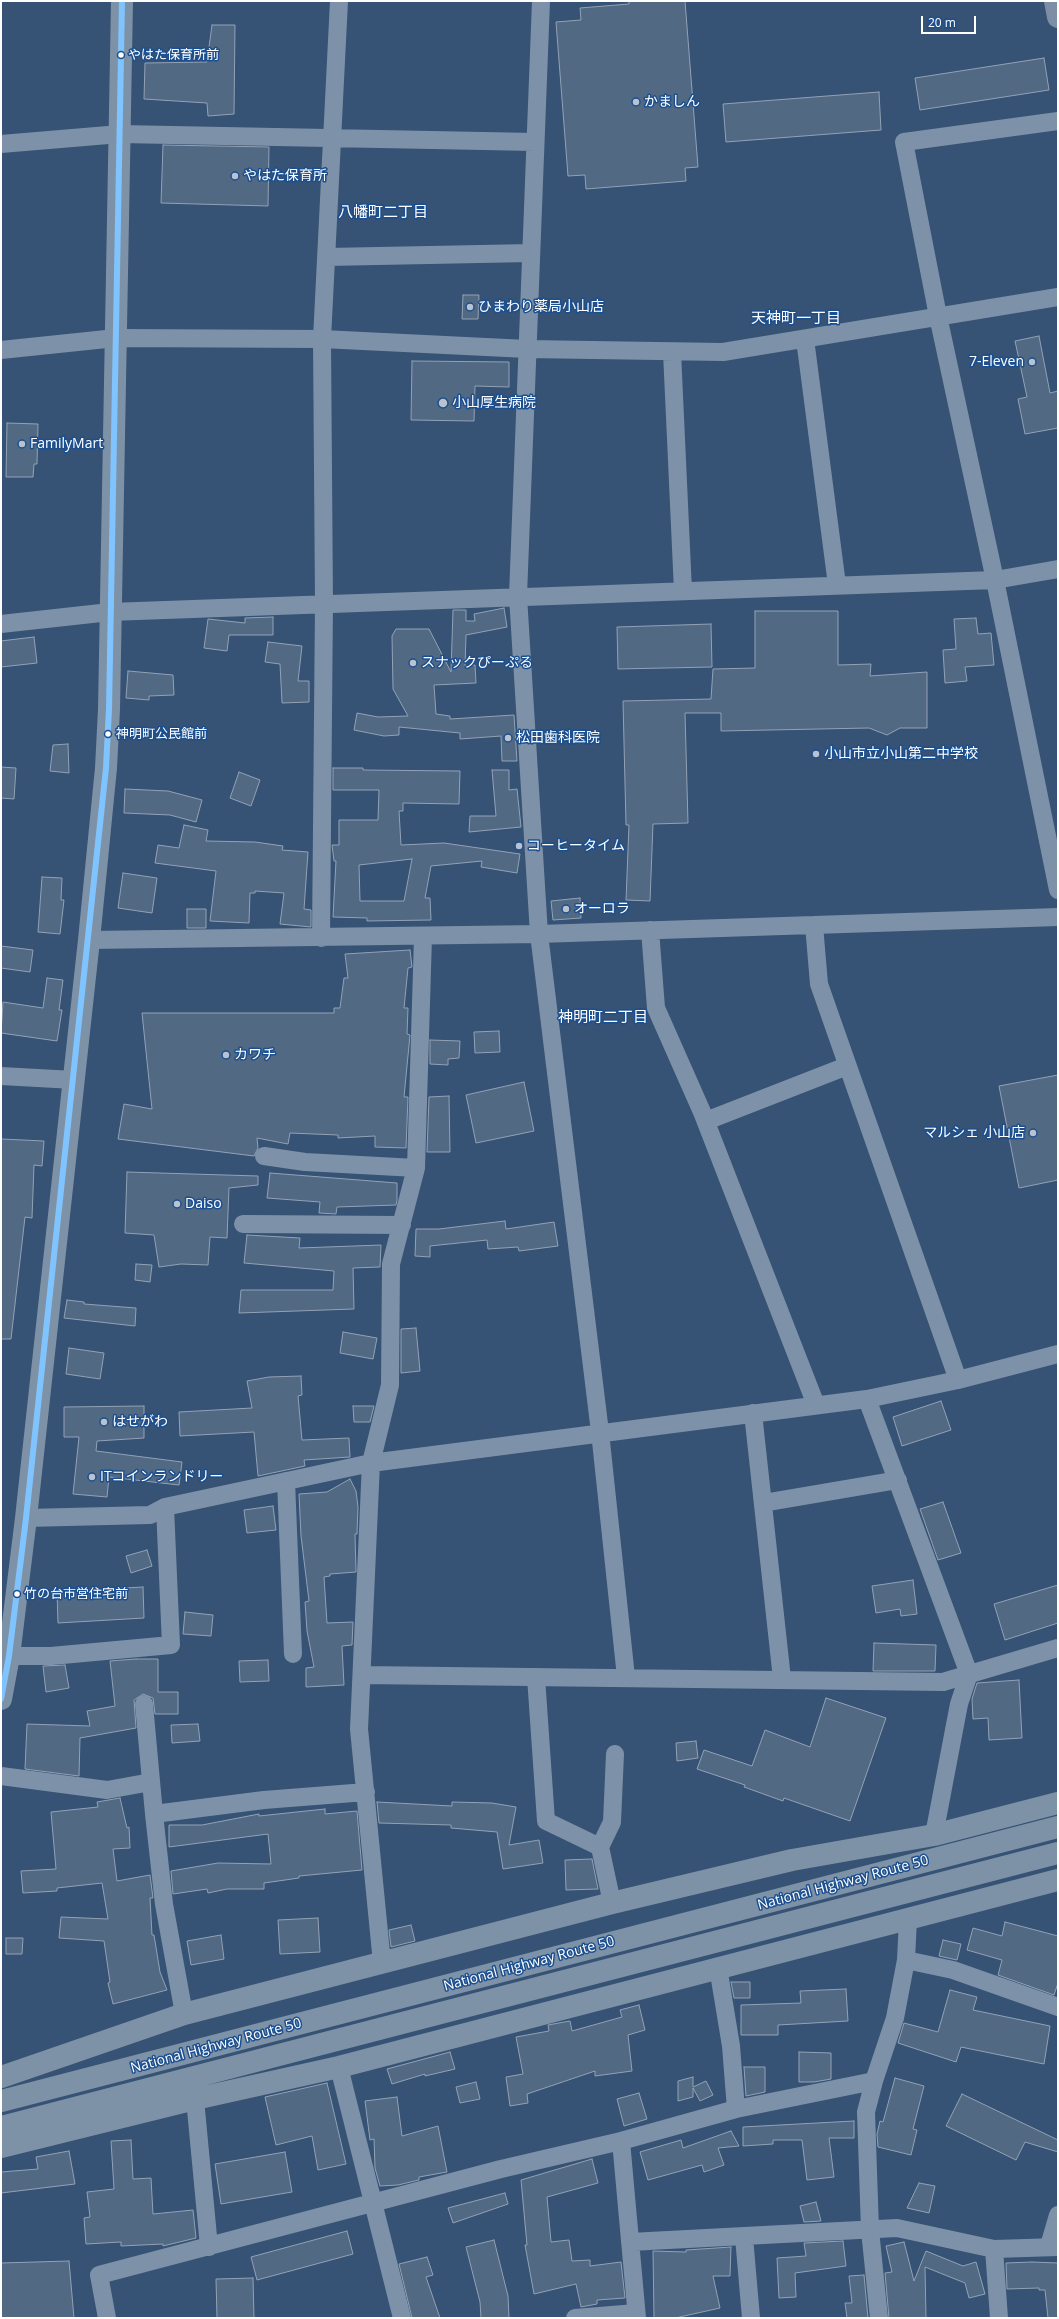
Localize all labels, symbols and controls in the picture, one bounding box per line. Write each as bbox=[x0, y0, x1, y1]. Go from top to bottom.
scale bar bbox=[923, 8, 978, 34]
text: 20 m bbox=[928, 14, 956, 31]
place label: やはた保育所前 bbox=[128, 47, 219, 63]
marker: やはた保育所前 bbox=[116, 50, 126, 60]
place label: かましん bbox=[644, 94, 700, 110]
marker: かましん bbox=[631, 97, 641, 107]
place label: やはた保育所 bbox=[243, 168, 327, 184]
marker: やはた保育所 bbox=[230, 171, 240, 181]
district label: 八幡町二丁目 bbox=[338, 204, 428, 222]
place label: ひまわり薬局小山店 bbox=[478, 299, 604, 315]
marker: ひまわり薬局小山店 bbox=[465, 302, 475, 312]
district label: 天神町一丁目 bbox=[751, 310, 841, 328]
place label: 7-Eleven bbox=[969, 354, 1024, 370]
marker: 7-Eleven bbox=[1027, 357, 1037, 367]
place label: 小山厚生病院 bbox=[452, 395, 536, 411]
marker: 小山厚生病院 bbox=[437, 397, 449, 409]
place label: FamilyMart bbox=[30, 436, 103, 452]
marker: FamilyMart bbox=[17, 439, 27, 449]
place label: スナックぴーぷる bbox=[421, 655, 533, 671]
marker: スナックぴーぷる bbox=[408, 658, 418, 668]
place label: 神明町公民館前 bbox=[116, 726, 207, 742]
marker: 神明町公民館前 bbox=[103, 729, 113, 739]
place label: 松田歯科医院 bbox=[516, 730, 600, 746]
marker: 松田歯科医院 bbox=[503, 733, 513, 743]
place label: 小山市立小山第二中学校 bbox=[824, 746, 978, 762]
marker: 小山市立小山第二中学校 bbox=[811, 749, 821, 759]
place label: コーヒータイム bbox=[527, 838, 625, 854]
marker: コーヒータイム bbox=[514, 841, 524, 851]
place label: オーロラ bbox=[574, 901, 630, 917]
marker: オーロラ bbox=[561, 904, 571, 914]
district label: 神明町二丁目 bbox=[558, 1009, 648, 1027]
place label: カワチ bbox=[234, 1047, 276, 1063]
marker: カワチ bbox=[221, 1050, 231, 1060]
place label: マルシェ 小山店 bbox=[923, 1125, 1025, 1141]
marker: マルシェ 小山店 bbox=[1028, 1128, 1038, 1138]
place label: Daiso bbox=[185, 1196, 222, 1212]
marker: Daiso bbox=[172, 1199, 182, 1209]
place label: はせがわ bbox=[112, 1414, 168, 1430]
marker: はせがわ bbox=[99, 1417, 109, 1427]
place label: ITコインランドリー bbox=[100, 1469, 224, 1485]
marker: ITコインランドリー bbox=[87, 1472, 97, 1482]
place label: 竹の台市営住宅前 bbox=[24, 1586, 128, 1602]
marker: 竹の台市営住宅前 bbox=[12, 1589, 22, 1599]
street label: National Highway Route 50 bbox=[756, 1852, 930, 1914]
street label: National Highway Route 50 bbox=[442, 1933, 616, 1995]
street label: National Highway Route 50 bbox=[129, 2015, 303, 2077]

